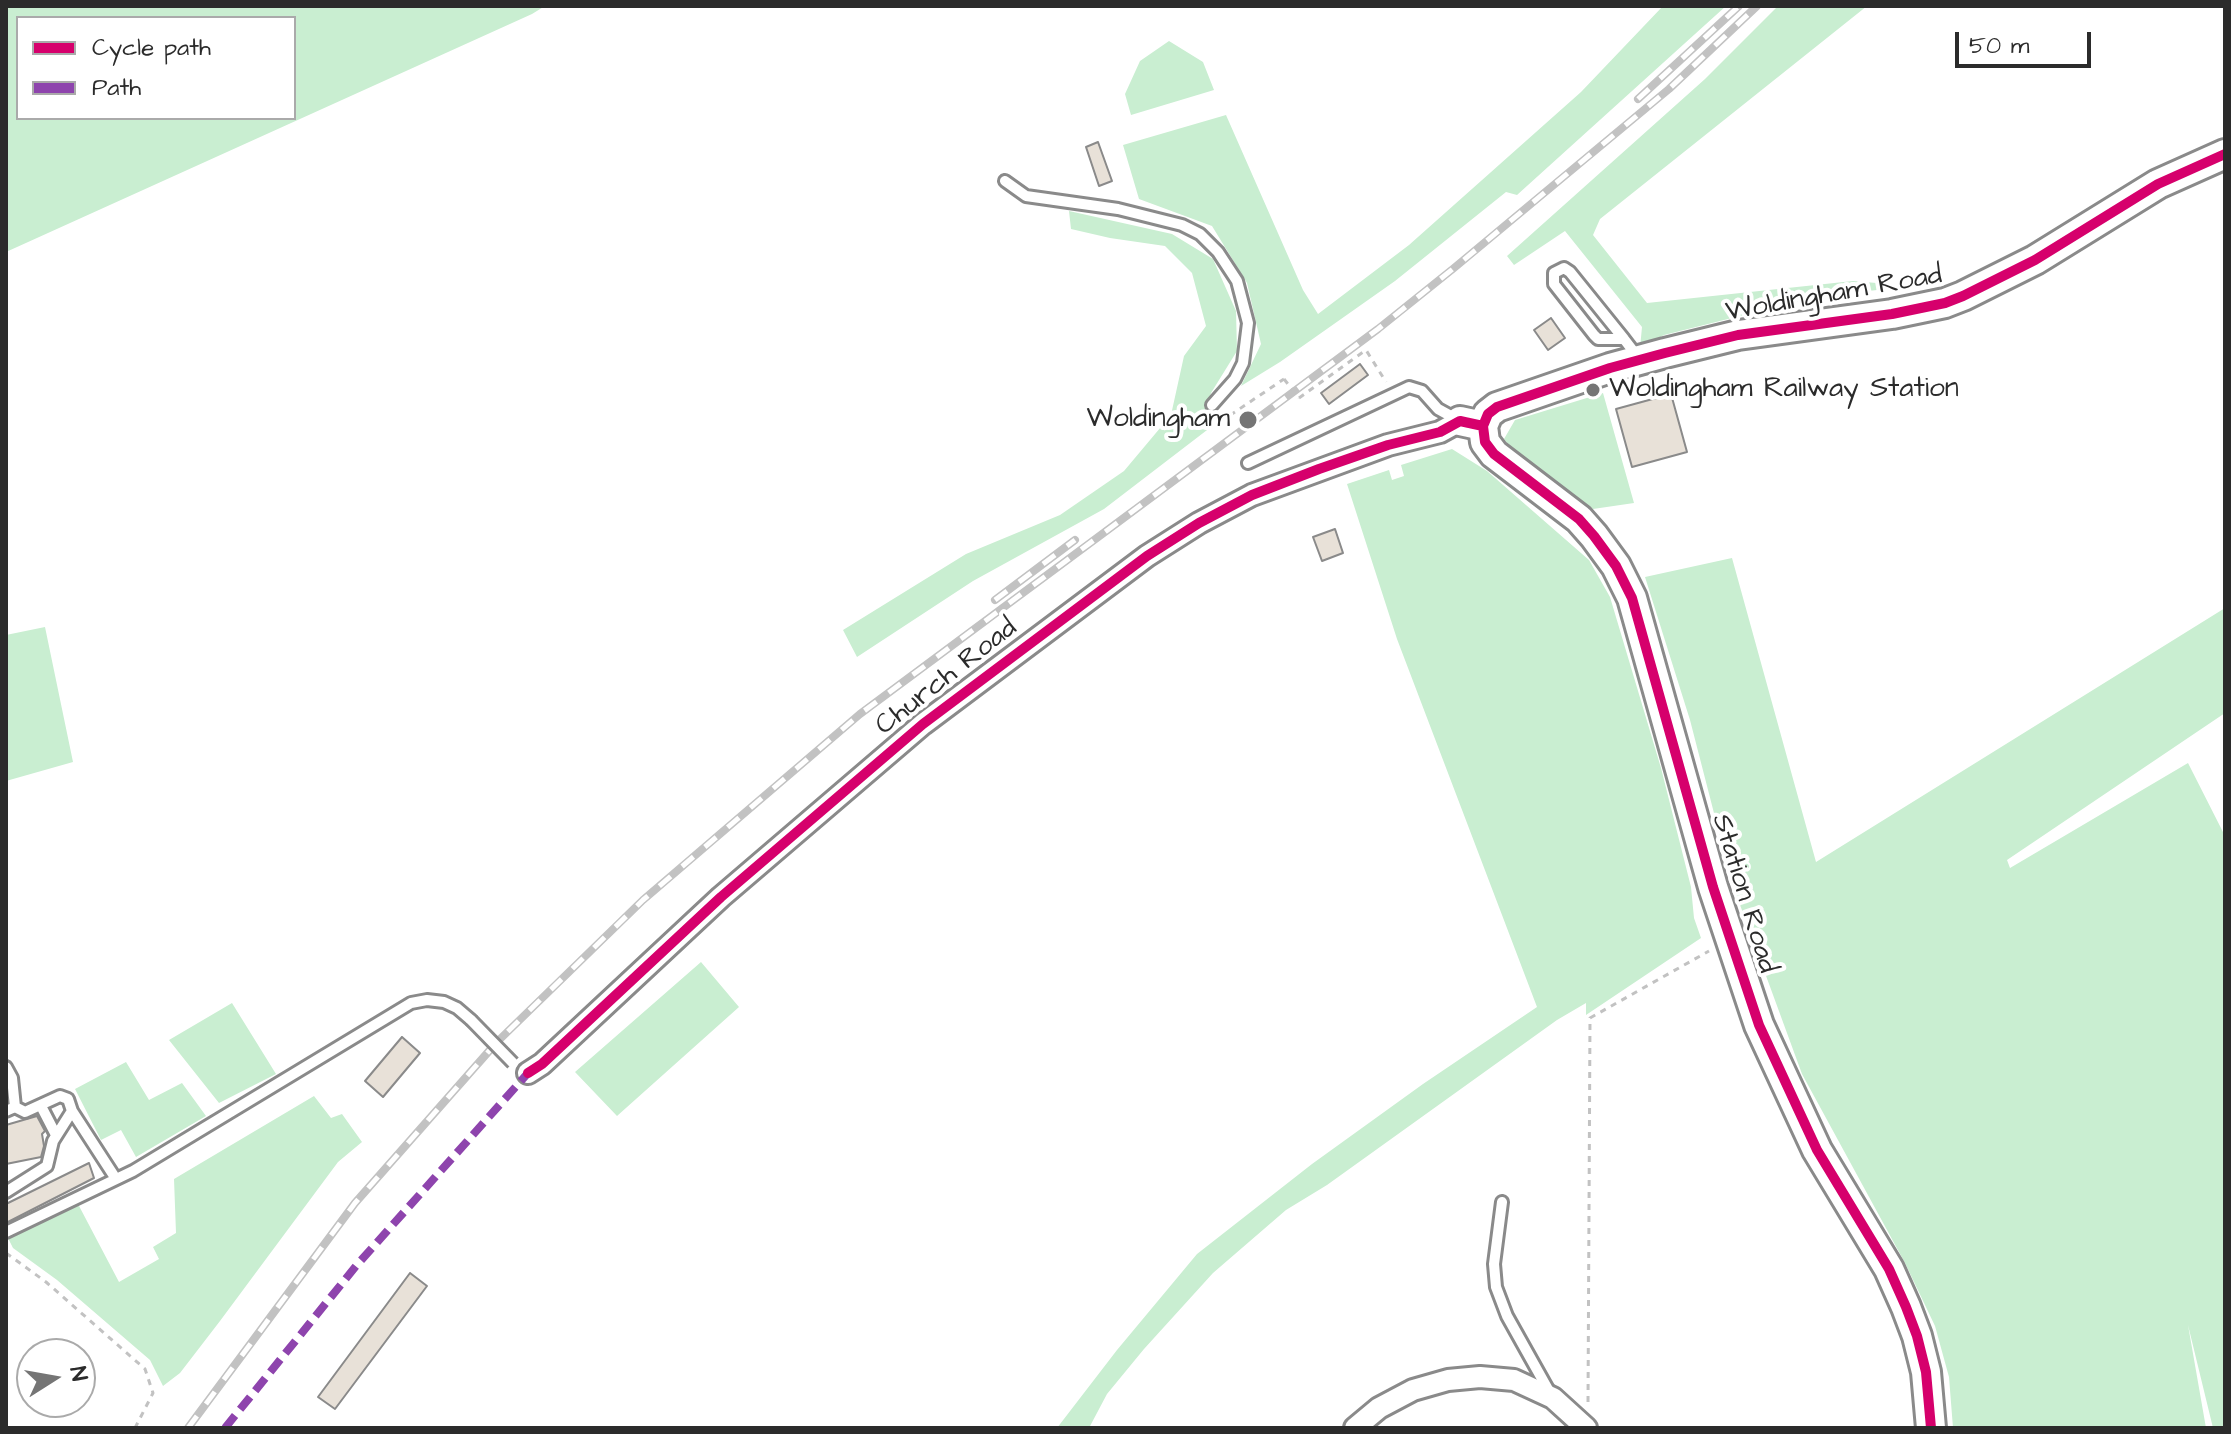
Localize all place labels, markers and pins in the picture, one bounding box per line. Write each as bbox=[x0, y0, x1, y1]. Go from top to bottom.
place label: Woldingham Railway Station bbox=[1609, 373, 1959, 407]
marker: Woldingham Railway Station bbox=[1584, 381, 1602, 399]
place label: Woldingham bbox=[1087, 403, 1230, 437]
marker: Woldingham bbox=[1237, 409, 1259, 431]

